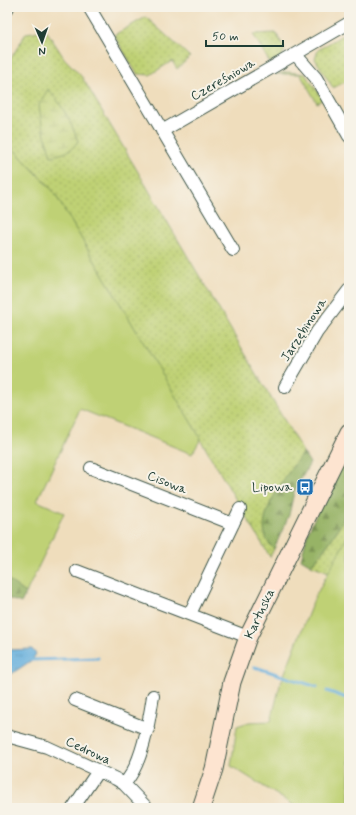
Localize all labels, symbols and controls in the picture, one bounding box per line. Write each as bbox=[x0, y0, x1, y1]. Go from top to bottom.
north arrow bbox=[22, 22, 62, 62]
scale bar bbox=[206, 22, 283, 48]
text: 50 m bbox=[212, 29, 239, 45]
text: N bbox=[38, 44, 46, 58]
street label: Czereśniowa bbox=[188, 55, 258, 105]
street label: Jarzębinowa bbox=[277, 295, 331, 365]
street label: Cisowa bbox=[145, 467, 190, 499]
bus stop icon: Lipowa bbox=[295, 477, 315, 497]
place label: Lipowa bbox=[252, 479, 292, 496]
street label: Kartuska bbox=[241, 586, 279, 642]
street label: Cedrowa bbox=[63, 733, 114, 769]

